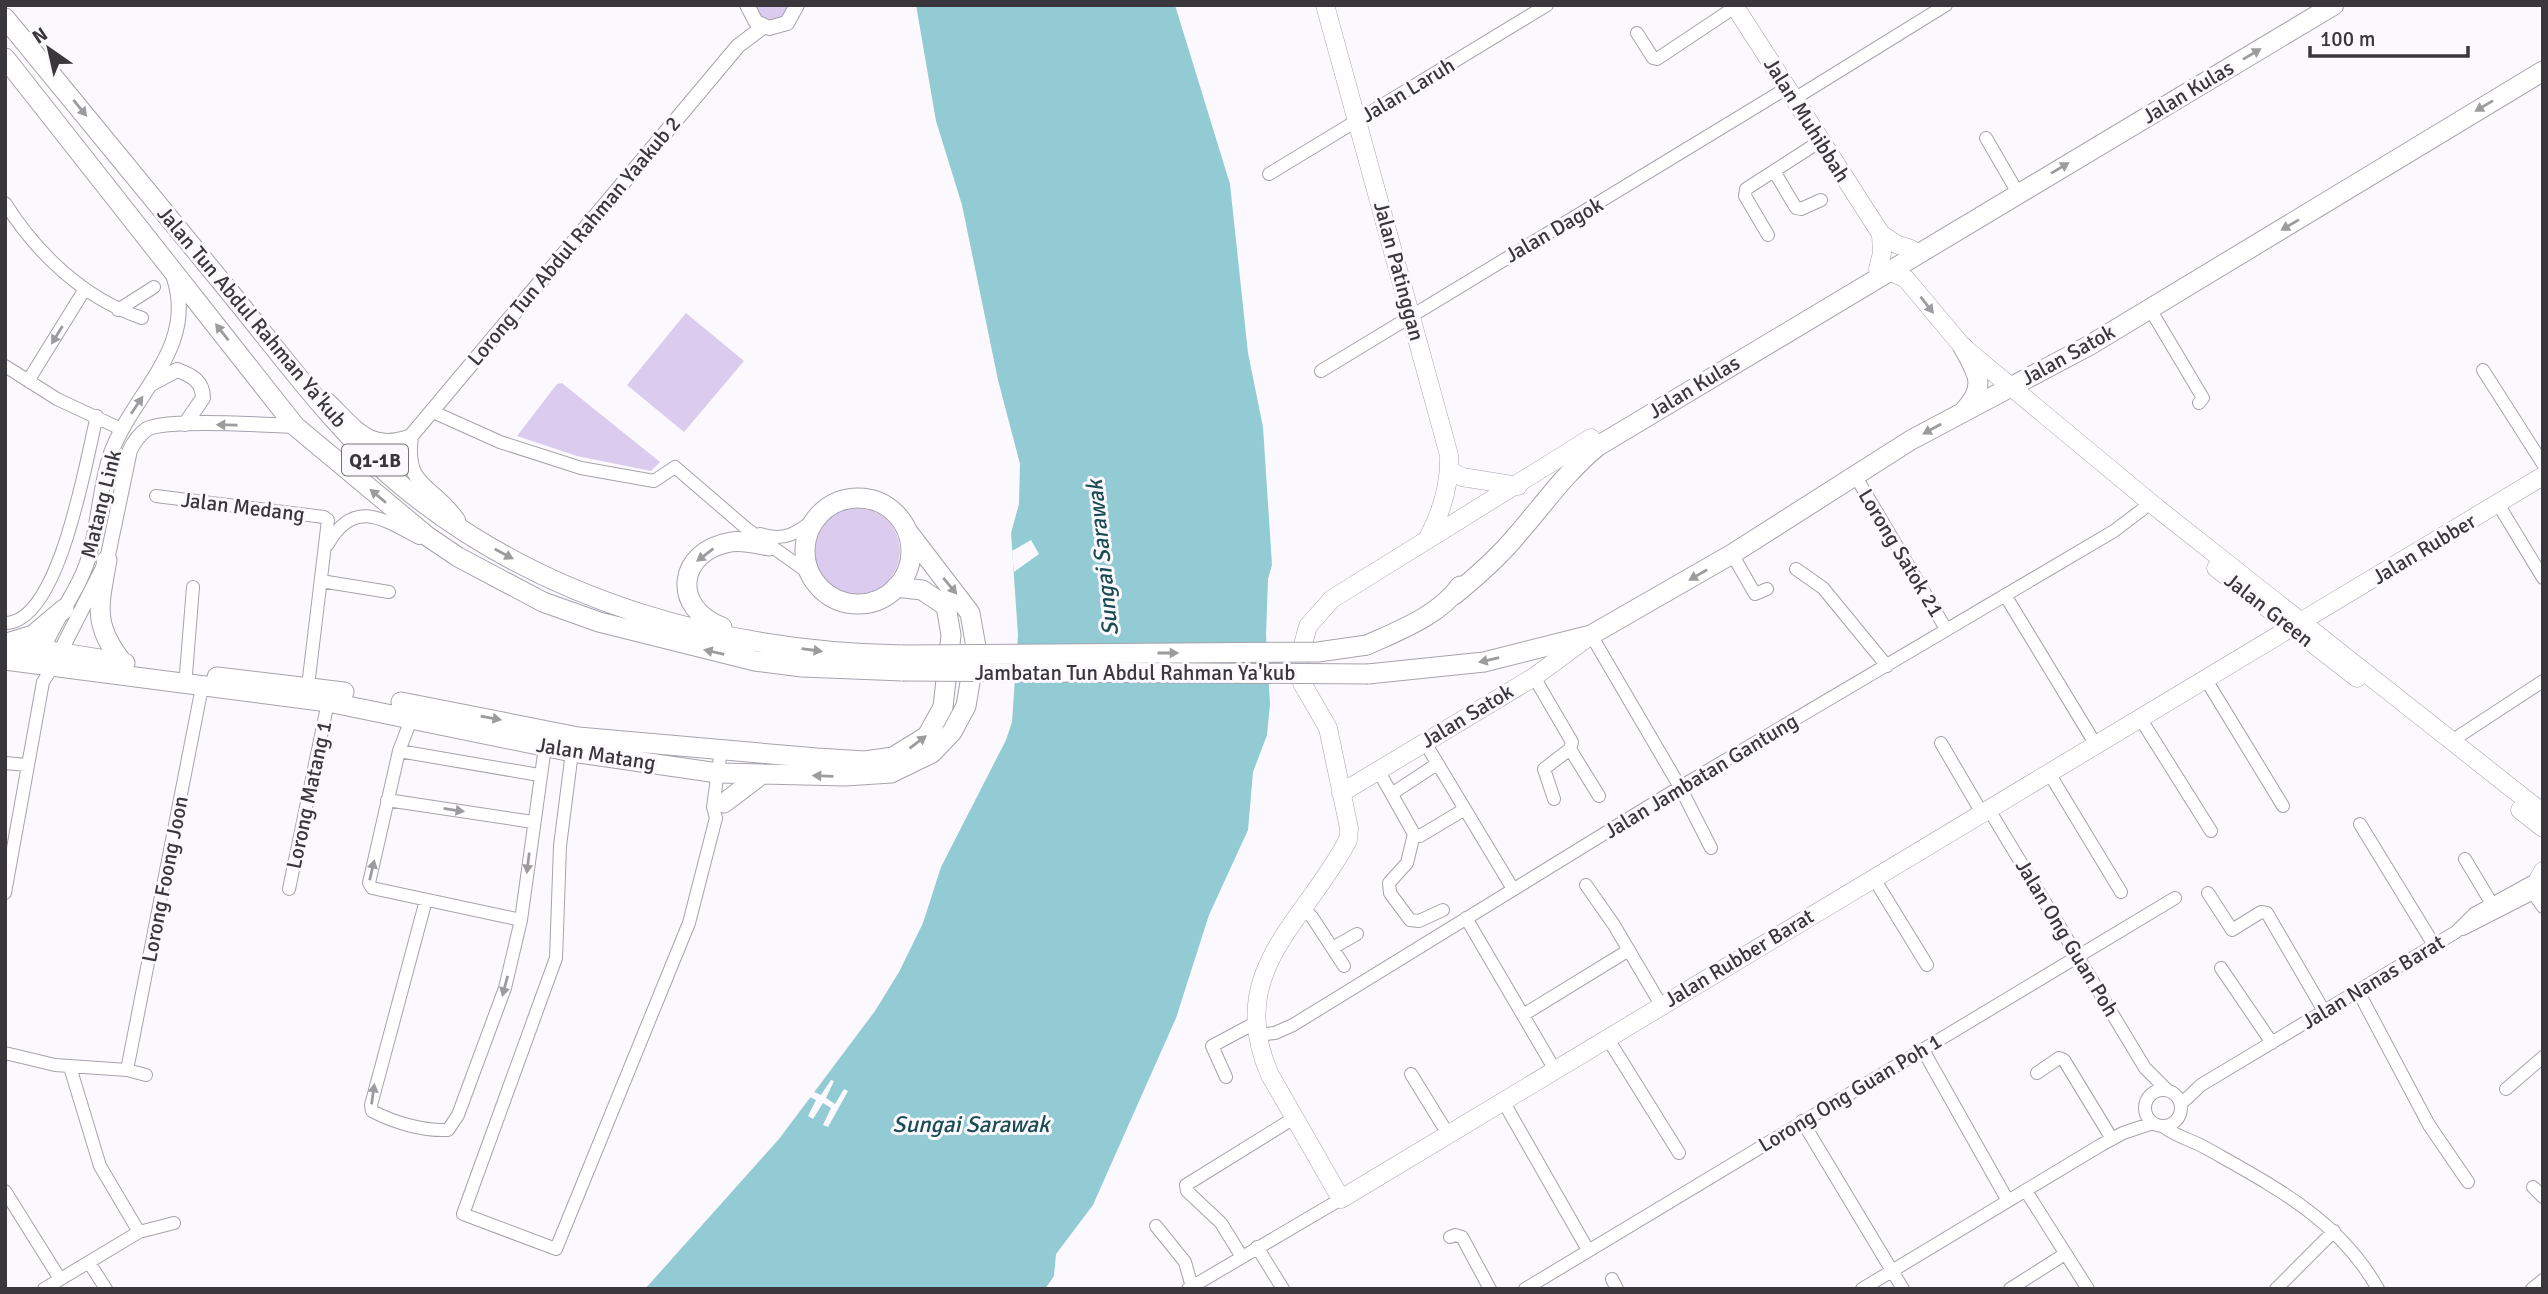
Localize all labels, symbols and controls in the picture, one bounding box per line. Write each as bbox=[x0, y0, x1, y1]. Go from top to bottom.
north arrow bbox=[14, 14, 84, 84]
scale bar bbox=[2310, 14, 2468, 58]
text: N bbox=[28, 22, 52, 49]
text: 100 m bbox=[2320, 26, 2375, 52]
one-way arrow bbox=[2243, 47, 2262, 60]
street label: Jalan Laruh bbox=[1357, 52, 1459, 128]
street label: Jalan Muhibbah bbox=[1758, 53, 1856, 187]
street label: Jalan Kulas bbox=[2138, 55, 2238, 129]
one-way arrow bbox=[72, 99, 87, 116]
one-way arrow bbox=[2475, 100, 2494, 113]
street label: Lorong Tun Abdul Rahman Yaakub 2 bbox=[462, 111, 686, 371]
one-way arrow bbox=[2051, 161, 2070, 174]
street label: Jalan Dagok bbox=[1500, 191, 1608, 268]
street label: Jalan Patinggan bbox=[1368, 198, 1430, 344]
street label: Jalan Tun Abdul Rahman Ya'kub bbox=[152, 201, 352, 433]
one-way arrow bbox=[2281, 218, 2300, 231]
one-way arrow bbox=[1919, 295, 1934, 313]
street label: Jalan Satok bbox=[2017, 318, 2120, 391]
one-way arrow bbox=[215, 324, 230, 342]
one-way arrow bbox=[50, 325, 63, 344]
street label: Jalan Kulas bbox=[1644, 350, 1744, 424]
one-way arrow bbox=[131, 395, 144, 415]
one-way arrow bbox=[216, 419, 238, 431]
one-way arrow bbox=[1923, 423, 1942, 435]
road number: Q1-1B bbox=[342, 444, 408, 475]
street label: Matang Link bbox=[75, 447, 127, 561]
water label: Sungai Sarawak bbox=[1080, 476, 1125, 637]
street label: Lorong Satok 21 bbox=[1853, 484, 1949, 622]
street label: Jalan Medang bbox=[180, 487, 306, 527]
one-way arrow bbox=[370, 489, 387, 504]
street label: Jalan Rubber bbox=[2367, 508, 2481, 590]
one-way arrow bbox=[696, 547, 714, 561]
one-way arrow bbox=[494, 548, 514, 559]
street label: Jalan Green bbox=[2219, 567, 2319, 653]
one-way arrow bbox=[1688, 568, 1707, 581]
one-way arrow bbox=[942, 577, 957, 594]
one-way arrow bbox=[801, 644, 823, 655]
one-way arrow bbox=[703, 646, 725, 657]
one-way arrow bbox=[1157, 647, 1179, 659]
one-way arrow bbox=[1478, 654, 1500, 665]
street label: Jambatan Tun Abdul Rahman Ya'kub bbox=[975, 660, 1295, 686]
street label: Jalan Satok bbox=[1416, 678, 1518, 754]
street label: Jalan Jambatan Gantung bbox=[1599, 708, 1803, 844]
one-way arrow bbox=[480, 713, 502, 724]
street label: Lorong Matang 1 bbox=[281, 719, 337, 871]
street label: Jalan Matang bbox=[535, 732, 657, 776]
one-way arrow bbox=[909, 735, 927, 749]
one-way arrow bbox=[812, 770, 834, 781]
street label: Lorong Foong Joon bbox=[136, 794, 194, 964]
one-way arrow bbox=[443, 805, 465, 816]
one-way arrow bbox=[522, 852, 533, 874]
street label: Jalan Ong Guan Poh bbox=[2010, 855, 2124, 1021]
one-way arrow bbox=[367, 859, 378, 881]
street label: Jalan Rubber Barat bbox=[1660, 903, 1818, 1013]
street label: Jalan Nanas Barat bbox=[2297, 929, 2449, 1035]
one-way arrow bbox=[499, 976, 509, 997]
street label: Lorong Ong Guan Poh 1 bbox=[1754, 1028, 1946, 1158]
one-way arrow bbox=[368, 1083, 379, 1105]
water label: Sungai Sarawak bbox=[893, 1110, 1052, 1139]

